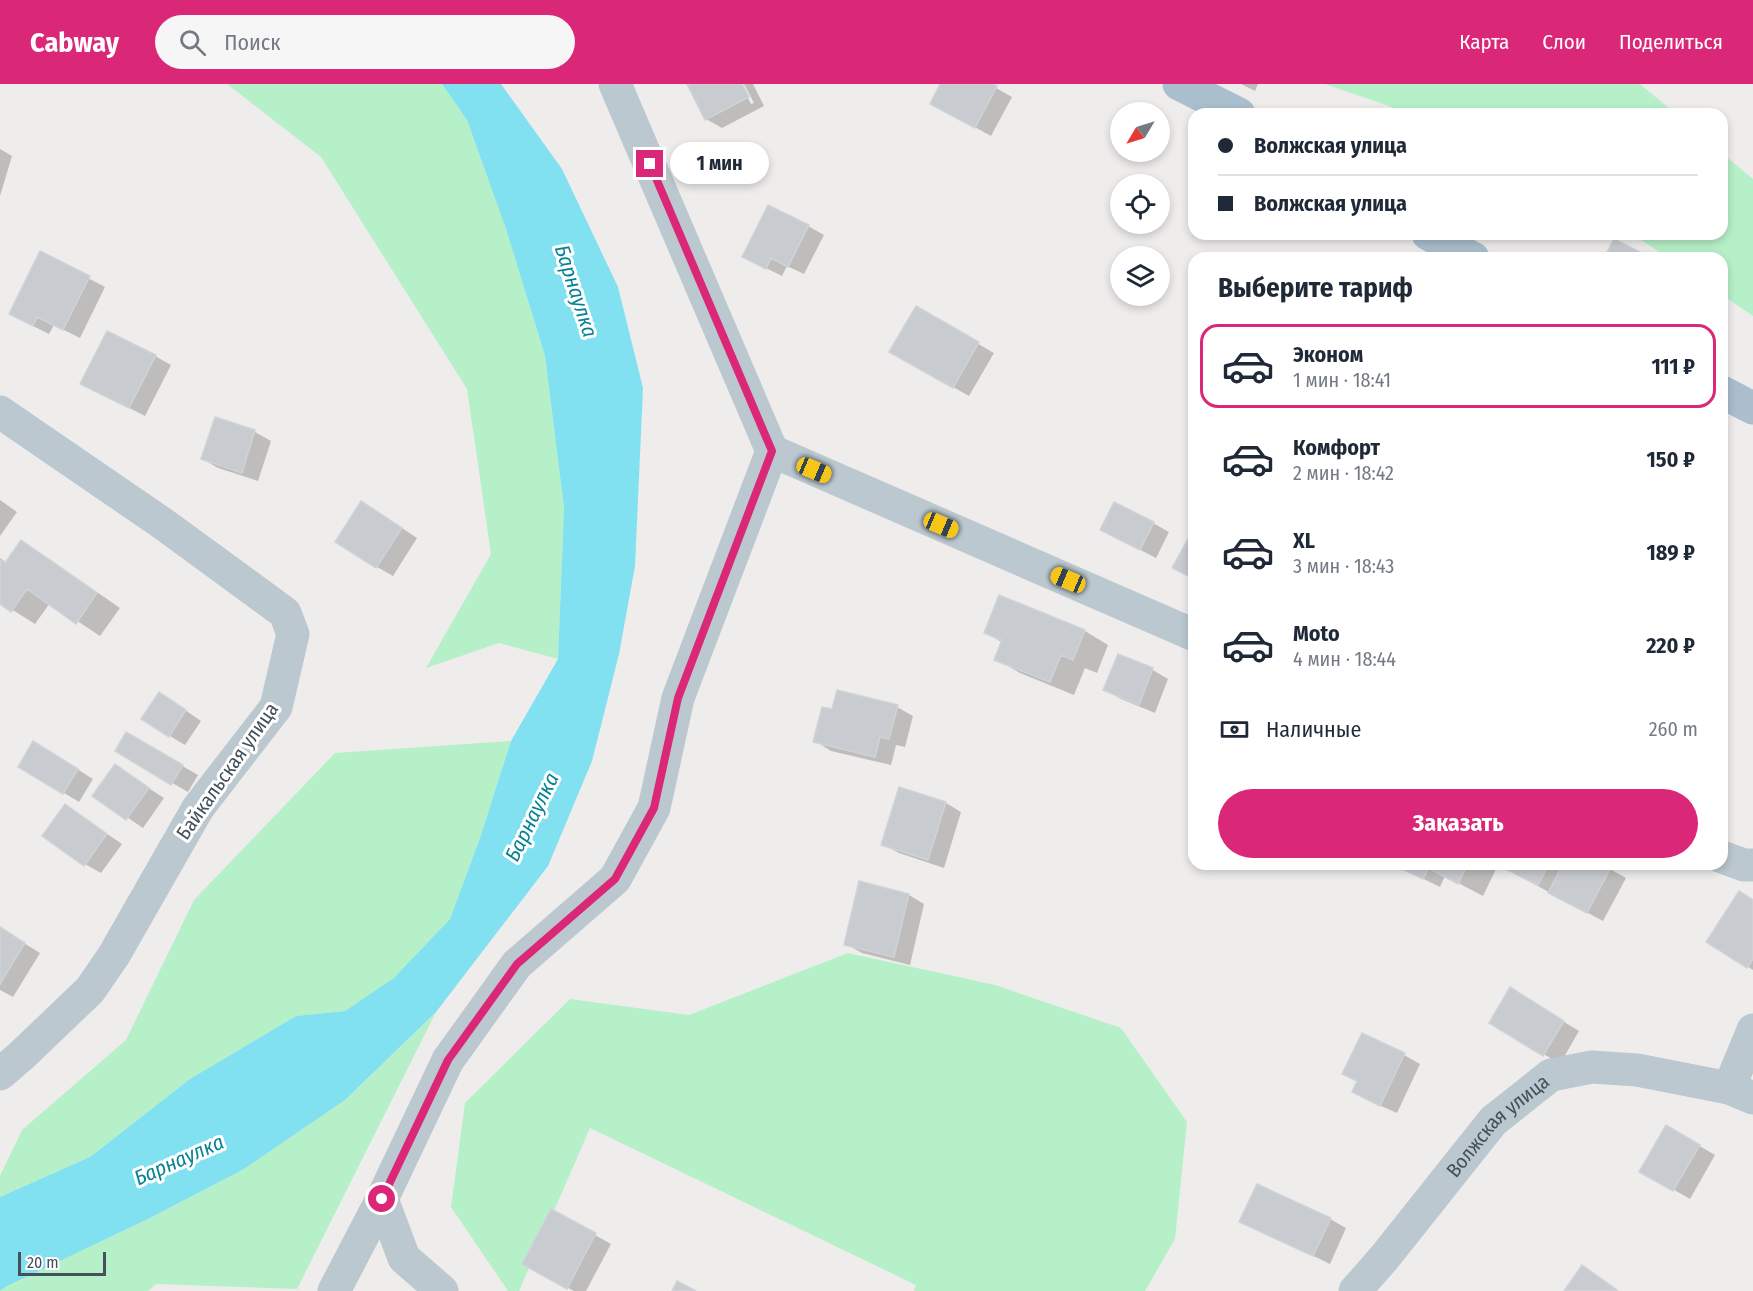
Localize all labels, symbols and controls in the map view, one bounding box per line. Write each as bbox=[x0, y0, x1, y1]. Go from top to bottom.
search box bbox=[155, 15, 575, 69]
text: Cabway bbox=[30, 26, 119, 59]
icon: search bbox=[176, 26, 209, 59]
text: Поиск bbox=[224, 29, 281, 56]
text: Карта bbox=[1459, 29, 1509, 55]
text: Слои bbox=[1542, 29, 1586, 55]
text: Поделиться bbox=[1619, 29, 1723, 55]
north arrow bbox=[1110, 102, 1170, 162]
map controls bbox=[1110, 102, 1170, 306]
text: Волжская улица bbox=[1254, 132, 1407, 159]
callout: 1 мин bbox=[671, 143, 770, 185]
route end bbox=[636, 150, 663, 177]
text: 1 мин bbox=[696, 151, 743, 175]
button: locate bbox=[1110, 174, 1170, 234]
text: Волжская улица bbox=[1254, 190, 1407, 217]
water label: Барнаулка bbox=[549, 242, 603, 340]
button: layers bbox=[1110, 246, 1170, 306]
text: Выберите тариф bbox=[1218, 272, 1413, 304]
icon: car bbox=[1221, 339, 1275, 393]
text: Эконом bbox=[1293, 341, 1363, 368]
text: 111 ₽ bbox=[1651, 353, 1695, 380]
text: 1 мин · 18:41 bbox=[1293, 368, 1391, 392]
icon: car bbox=[1221, 432, 1275, 486]
text: Комфорт bbox=[1293, 434, 1380, 461]
text: 150 ₽ bbox=[1646, 446, 1695, 473]
car bbox=[794, 455, 834, 485]
text: 2 мин · 18:42 bbox=[1293, 461, 1394, 485]
car bbox=[921, 510, 961, 540]
icon: car bbox=[1221, 525, 1275, 579]
text: XL bbox=[1293, 527, 1315, 554]
text: 189 ₽ bbox=[1646, 539, 1695, 566]
text: 3 мин · 18:43 bbox=[1293, 554, 1394, 578]
car bbox=[1048, 565, 1088, 595]
icon: car bbox=[1221, 618, 1275, 672]
text: Moto bbox=[1293, 620, 1340, 647]
text: 220 ₽ bbox=[1646, 632, 1695, 659]
text: 4 мин · 18:44 bbox=[1293, 647, 1396, 671]
street label: Байкальская улица bbox=[171, 698, 283, 844]
icon: cash bbox=[1218, 713, 1251, 746]
text: Наличные bbox=[1266, 716, 1361, 743]
text: 260 m bbox=[1649, 717, 1698, 741]
water label: Барнаулка bbox=[499, 768, 565, 866]
button: Заказать bbox=[1218, 789, 1698, 858]
street label: Волжская улица bbox=[1441, 1069, 1554, 1182]
water label: Барнаулка bbox=[130, 1129, 228, 1191]
route start bbox=[368, 1185, 395, 1212]
scale bar bbox=[18, 1249, 106, 1276]
text: 20 m bbox=[27, 1253, 58, 1272]

